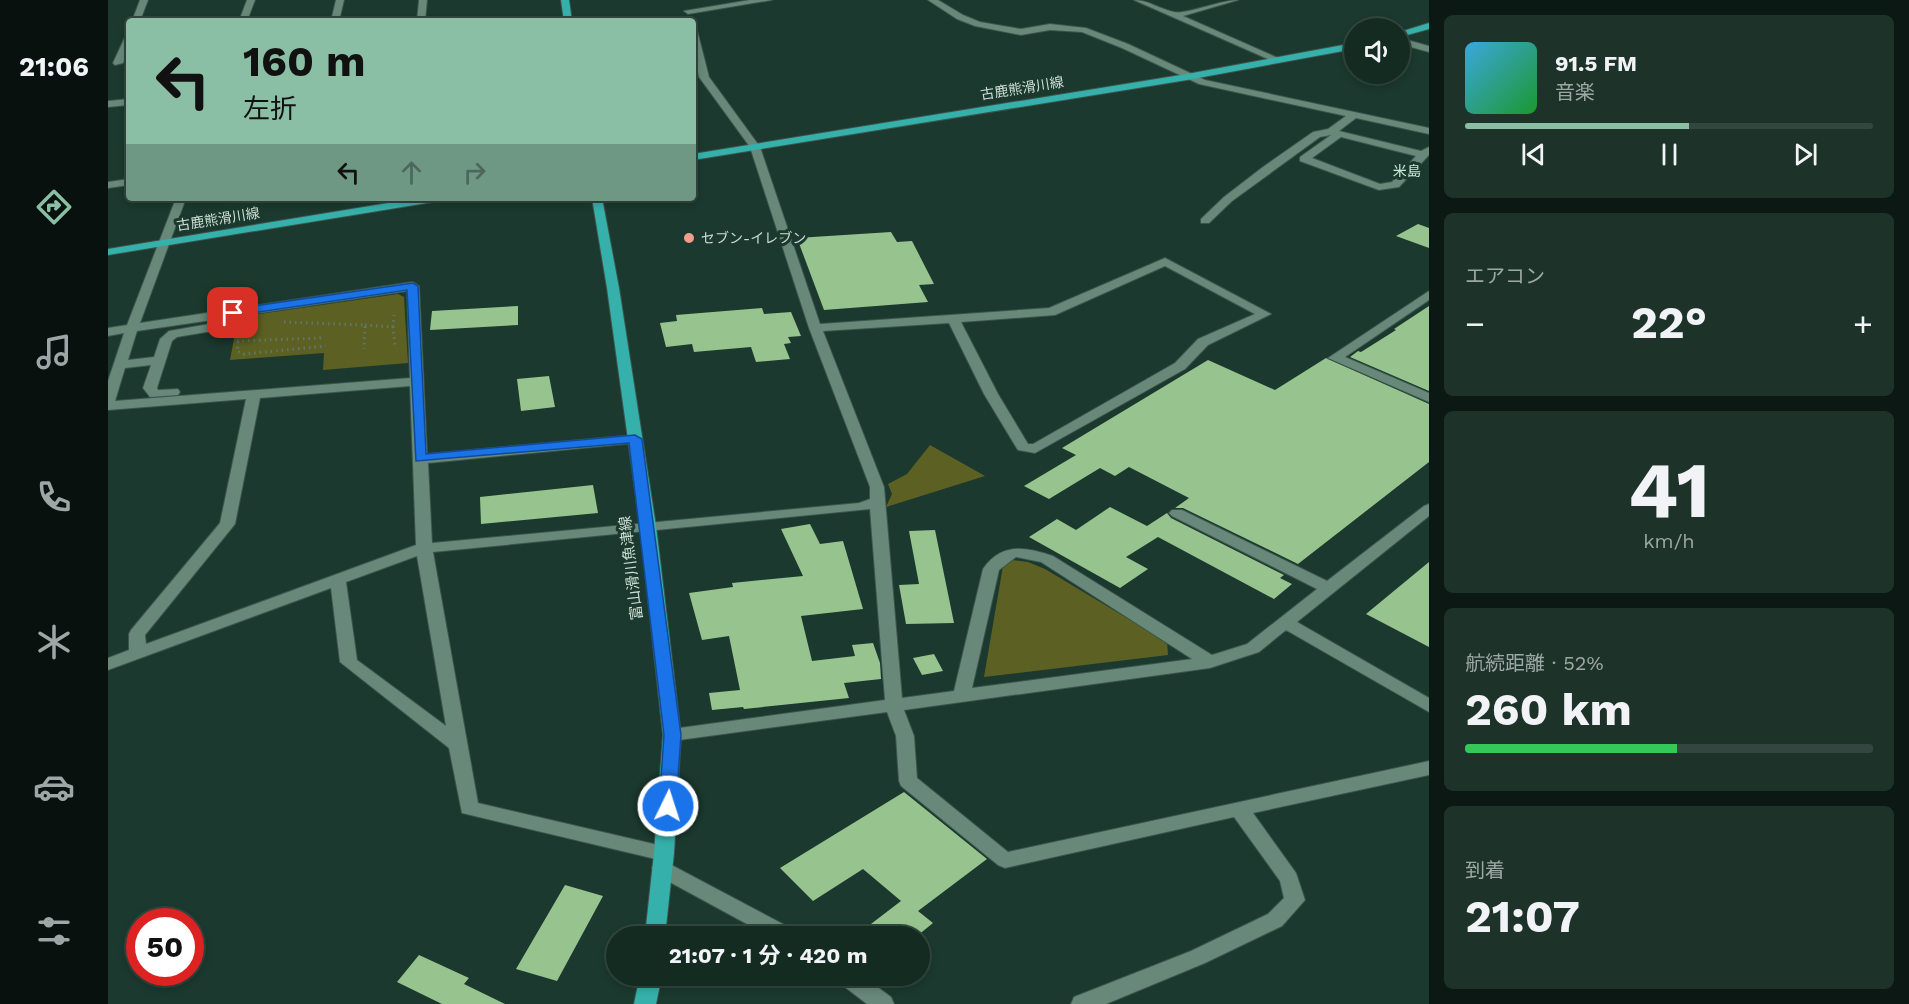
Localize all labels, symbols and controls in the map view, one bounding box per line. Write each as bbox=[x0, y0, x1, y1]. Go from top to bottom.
map controls bbox=[1344, 18, 1410, 84]
button: sound bbox=[1344, 18, 1410, 84]
text: 160 m bbox=[243, 37, 366, 86]
icon: left bbox=[144, 42, 222, 120]
text: 21:06 bbox=[19, 51, 89, 83]
text: 91.5 FM bbox=[1555, 51, 1637, 76]
street label: 古鹿熊滑川線 bbox=[979, 74, 1065, 102]
text: 音楽 bbox=[1555, 80, 1595, 104]
text: 左折 bbox=[243, 93, 297, 125]
icon: previous bbox=[1517, 138, 1550, 171]
icon: pause bbox=[1653, 138, 1686, 171]
icon: next bbox=[1789, 138, 1822, 171]
icon: left bbox=[332, 156, 365, 189]
icon: ahead bbox=[395, 156, 428, 189]
icon: right bbox=[458, 156, 491, 189]
district label: 米島 bbox=[1393, 163, 1421, 179]
icon: directions bbox=[33, 186, 75, 228]
street label: 古鹿熊滑川線 bbox=[175, 205, 261, 233]
place label: セブン-イレブン bbox=[701, 230, 806, 246]
marker: セブン-イレブン bbox=[682, 231, 696, 245]
text: エアコン bbox=[1465, 264, 1545, 288]
pin bbox=[207, 287, 258, 338]
icon: arrive bbox=[216, 296, 249, 329]
text: 22° bbox=[1631, 296, 1707, 349]
text: − bbox=[1465, 304, 1485, 343]
text: + bbox=[1853, 304, 1873, 343]
icon: music bbox=[33, 331, 75, 373]
text: 41 bbox=[1628, 444, 1710, 536]
icon: phone bbox=[33, 476, 75, 518]
street label: 富山滑川魚津線 bbox=[616, 515, 646, 621]
text: km/h bbox=[1643, 529, 1695, 553]
icon: climate bbox=[33, 621, 75, 663]
text: 航続距離 · 52% bbox=[1465, 651, 1604, 675]
text: 260 km bbox=[1465, 683, 1632, 736]
icon: car bbox=[33, 766, 75, 808]
position arrow bbox=[636, 774, 700, 838]
text: 到着 bbox=[1465, 858, 1505, 882]
text: 21:07 bbox=[1465, 890, 1580, 943]
speed limit sign: 50 bbox=[126, 908, 204, 986]
icon: filters bbox=[33, 910, 75, 952]
text: 21:07 · 1 分 · 420 m bbox=[669, 943, 867, 968]

